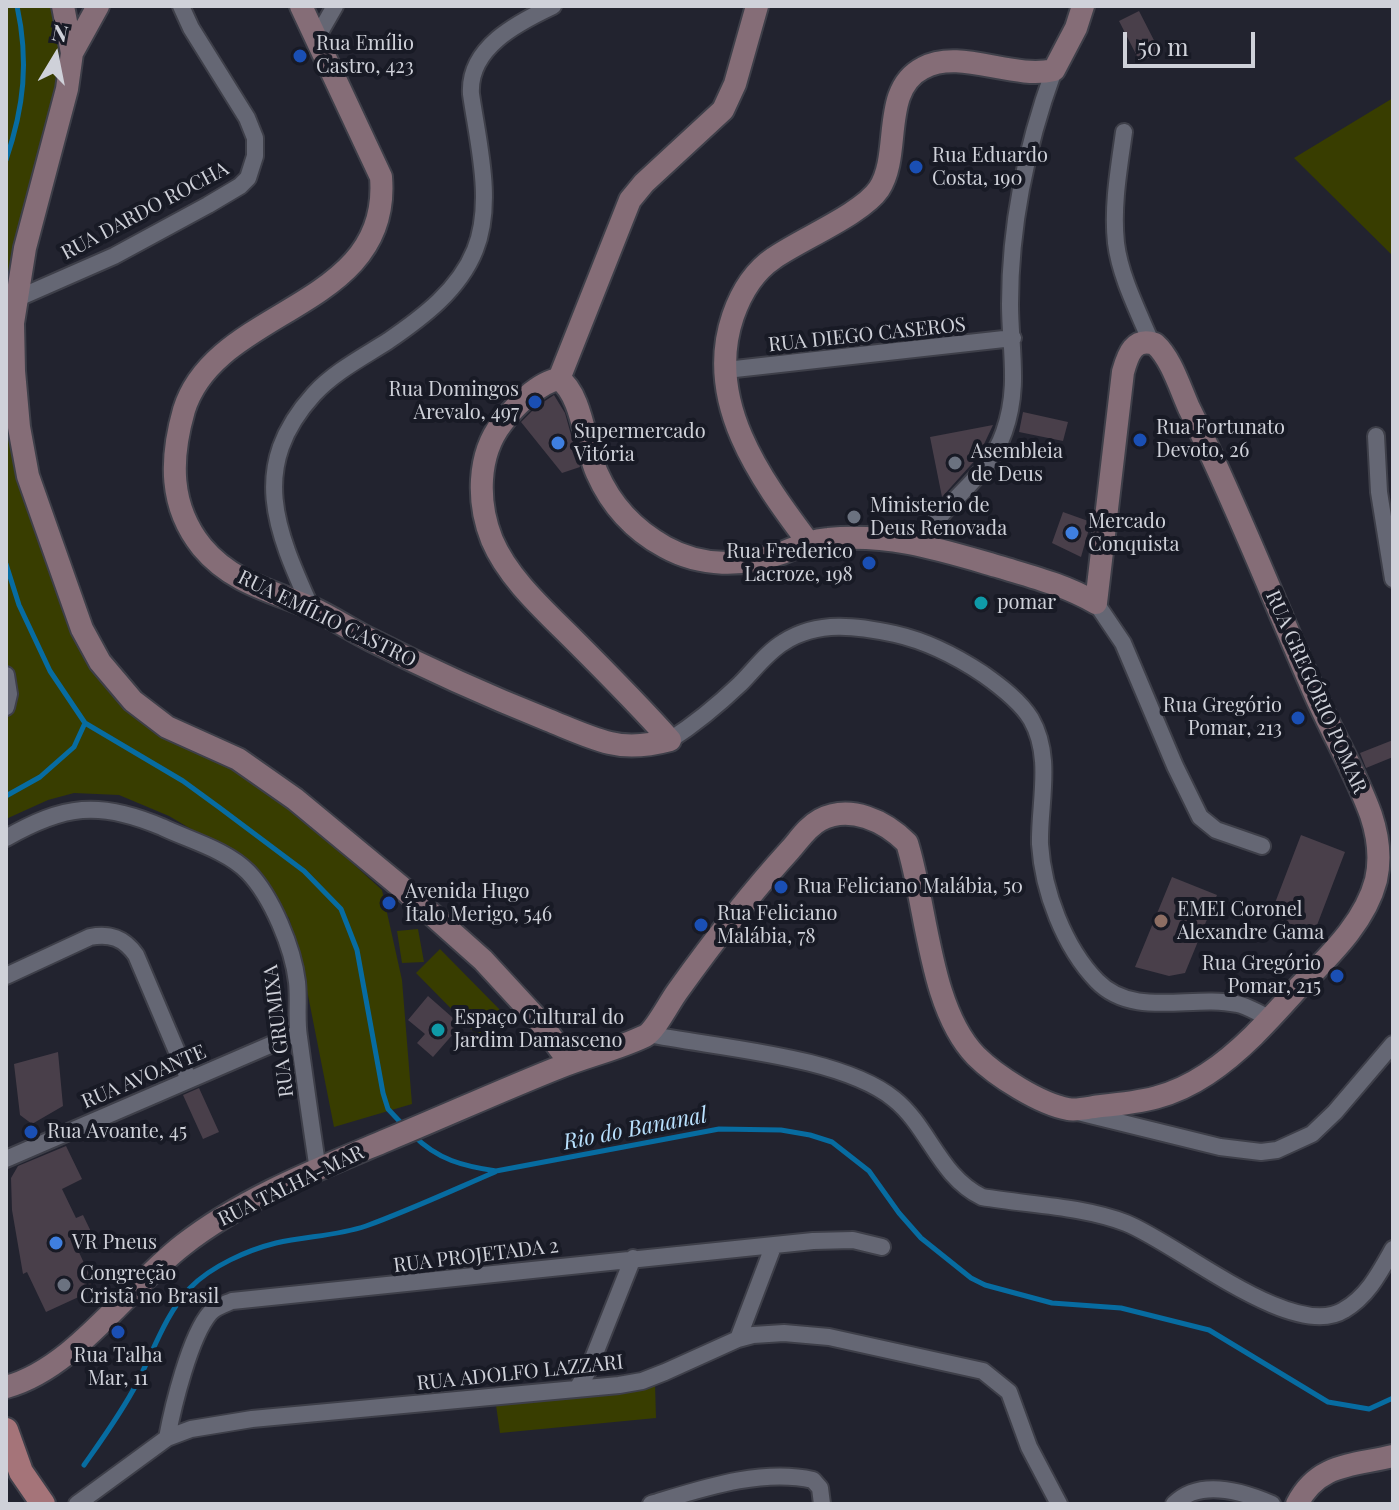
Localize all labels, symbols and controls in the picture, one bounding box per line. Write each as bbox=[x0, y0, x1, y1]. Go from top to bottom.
north arrow bbox=[16, 16, 96, 96]
text: N bbox=[50, 16, 71, 49]
scale bar bbox=[1127, 16, 1259, 66]
text: 50 m bbox=[1137, 30, 1189, 62]
place label: Rua Emílio Castro, 423 bbox=[316, 32, 414, 79]
marker: Rua Emílio Castro, 423 bbox=[291, 47, 309, 65]
place label: Rua Eduardo Costa, 190 bbox=[932, 144, 1048, 191]
street label: RUA DARDO ROCHA bbox=[57, 157, 233, 265]
marker: Rua Eduardo Costa, 190 bbox=[907, 158, 925, 176]
street label: RUA DIEGO CASEROS bbox=[767, 313, 967, 357]
place label: Rua Domingos Arevalo, 497 bbox=[388, 378, 519, 425]
marker: Rua Domingos Arevalo, 497 bbox=[526, 393, 544, 411]
place label: Rua Fortunato Devoto, 26 bbox=[1156, 416, 1285, 463]
place label: Supermercado Vitória bbox=[574, 420, 706, 467]
marker: Rua Fortunato Devoto, 26 bbox=[1131, 431, 1149, 449]
marker: Supermercado Vitória bbox=[549, 434, 567, 452]
place label: Asembleia de Deus bbox=[971, 440, 1063, 487]
marker: Asembleia de Deus bbox=[946, 454, 964, 472]
place label: Ministerio de Deus Renovada bbox=[870, 494, 1007, 541]
marker: Ministerio de Deus Renovada bbox=[845, 508, 863, 526]
place label: Mercado Conquista bbox=[1088, 510, 1179, 557]
marker: Mercado Conquista bbox=[1063, 524, 1081, 542]
place label: Rua Frederico Lacroze, 198 bbox=[726, 540, 853, 587]
marker: Rua Frederico Lacroze, 198 bbox=[860, 554, 878, 572]
street label: RUA EMÍLIO CASTRO bbox=[234, 565, 420, 673]
street label: RUA GREGÓRIO POMAR bbox=[1260, 587, 1372, 797]
place label: pomar bbox=[997, 591, 1056, 615]
marker: pomar bbox=[972, 594, 990, 612]
place label: Rua Gregório Pomar, 213 bbox=[1163, 694, 1282, 741]
marker: Rua Gregório Pomar, 213 bbox=[1289, 709, 1307, 727]
place label: Rua Feliciano Malábia, 50 bbox=[797, 875, 1023, 899]
marker: Rua Feliciano Malábia, 50 bbox=[772, 878, 790, 896]
place label: Avenida Hugo Ítalo Merigo, 546 bbox=[405, 880, 552, 927]
marker: Avenida Hugo Ítalo Merigo, 546 bbox=[380, 894, 398, 912]
place label: EMEI Coronel Alexandre Gama bbox=[1177, 898, 1324, 945]
place label: Rua Feliciano Malábia, 78 bbox=[717, 902, 838, 949]
marker: EMEI Coronel Alexandre Gama bbox=[1152, 912, 1170, 930]
marker: Rua Feliciano Malábia, 78 bbox=[692, 916, 710, 934]
place label: Rua Gregório Pomar, 215 bbox=[1202, 952, 1321, 999]
street label: RUA GRUMIXA bbox=[259, 963, 299, 1099]
marker: Rua Gregório Pomar, 215 bbox=[1328, 967, 1346, 985]
place label: Espaço Cultural do Jardim Damasceno bbox=[454, 1006, 624, 1053]
marker: Espaço Cultural do Jardim Damasceno bbox=[429, 1021, 447, 1039]
street label: RUA AVOANTE bbox=[78, 1040, 210, 1114]
water label: Rio do Bananal bbox=[561, 1102, 709, 1156]
place label: Rua Avoante, 45 bbox=[47, 1120, 187, 1144]
marker: Rua Avoante, 45 bbox=[22, 1123, 40, 1141]
street label: RUA TALHA-MAR bbox=[214, 1140, 368, 1232]
place label: VR Pneus bbox=[72, 1231, 157, 1255]
marker: VR Pneus bbox=[47, 1234, 65, 1252]
street label: RUA PROJETADA 2 bbox=[392, 1234, 560, 1278]
place label: Congreção Cristã no Brasil bbox=[80, 1262, 219, 1309]
marker: Congreção Cristã no Brasil bbox=[55, 1276, 73, 1294]
marker: Rua Talha Mar, 11 bbox=[109, 1323, 127, 1341]
place label: Rua Talha Mar, 11 bbox=[73, 1344, 163, 1391]
street label: RUA ADOLFO LAZZARI bbox=[416, 1350, 624, 1396]

